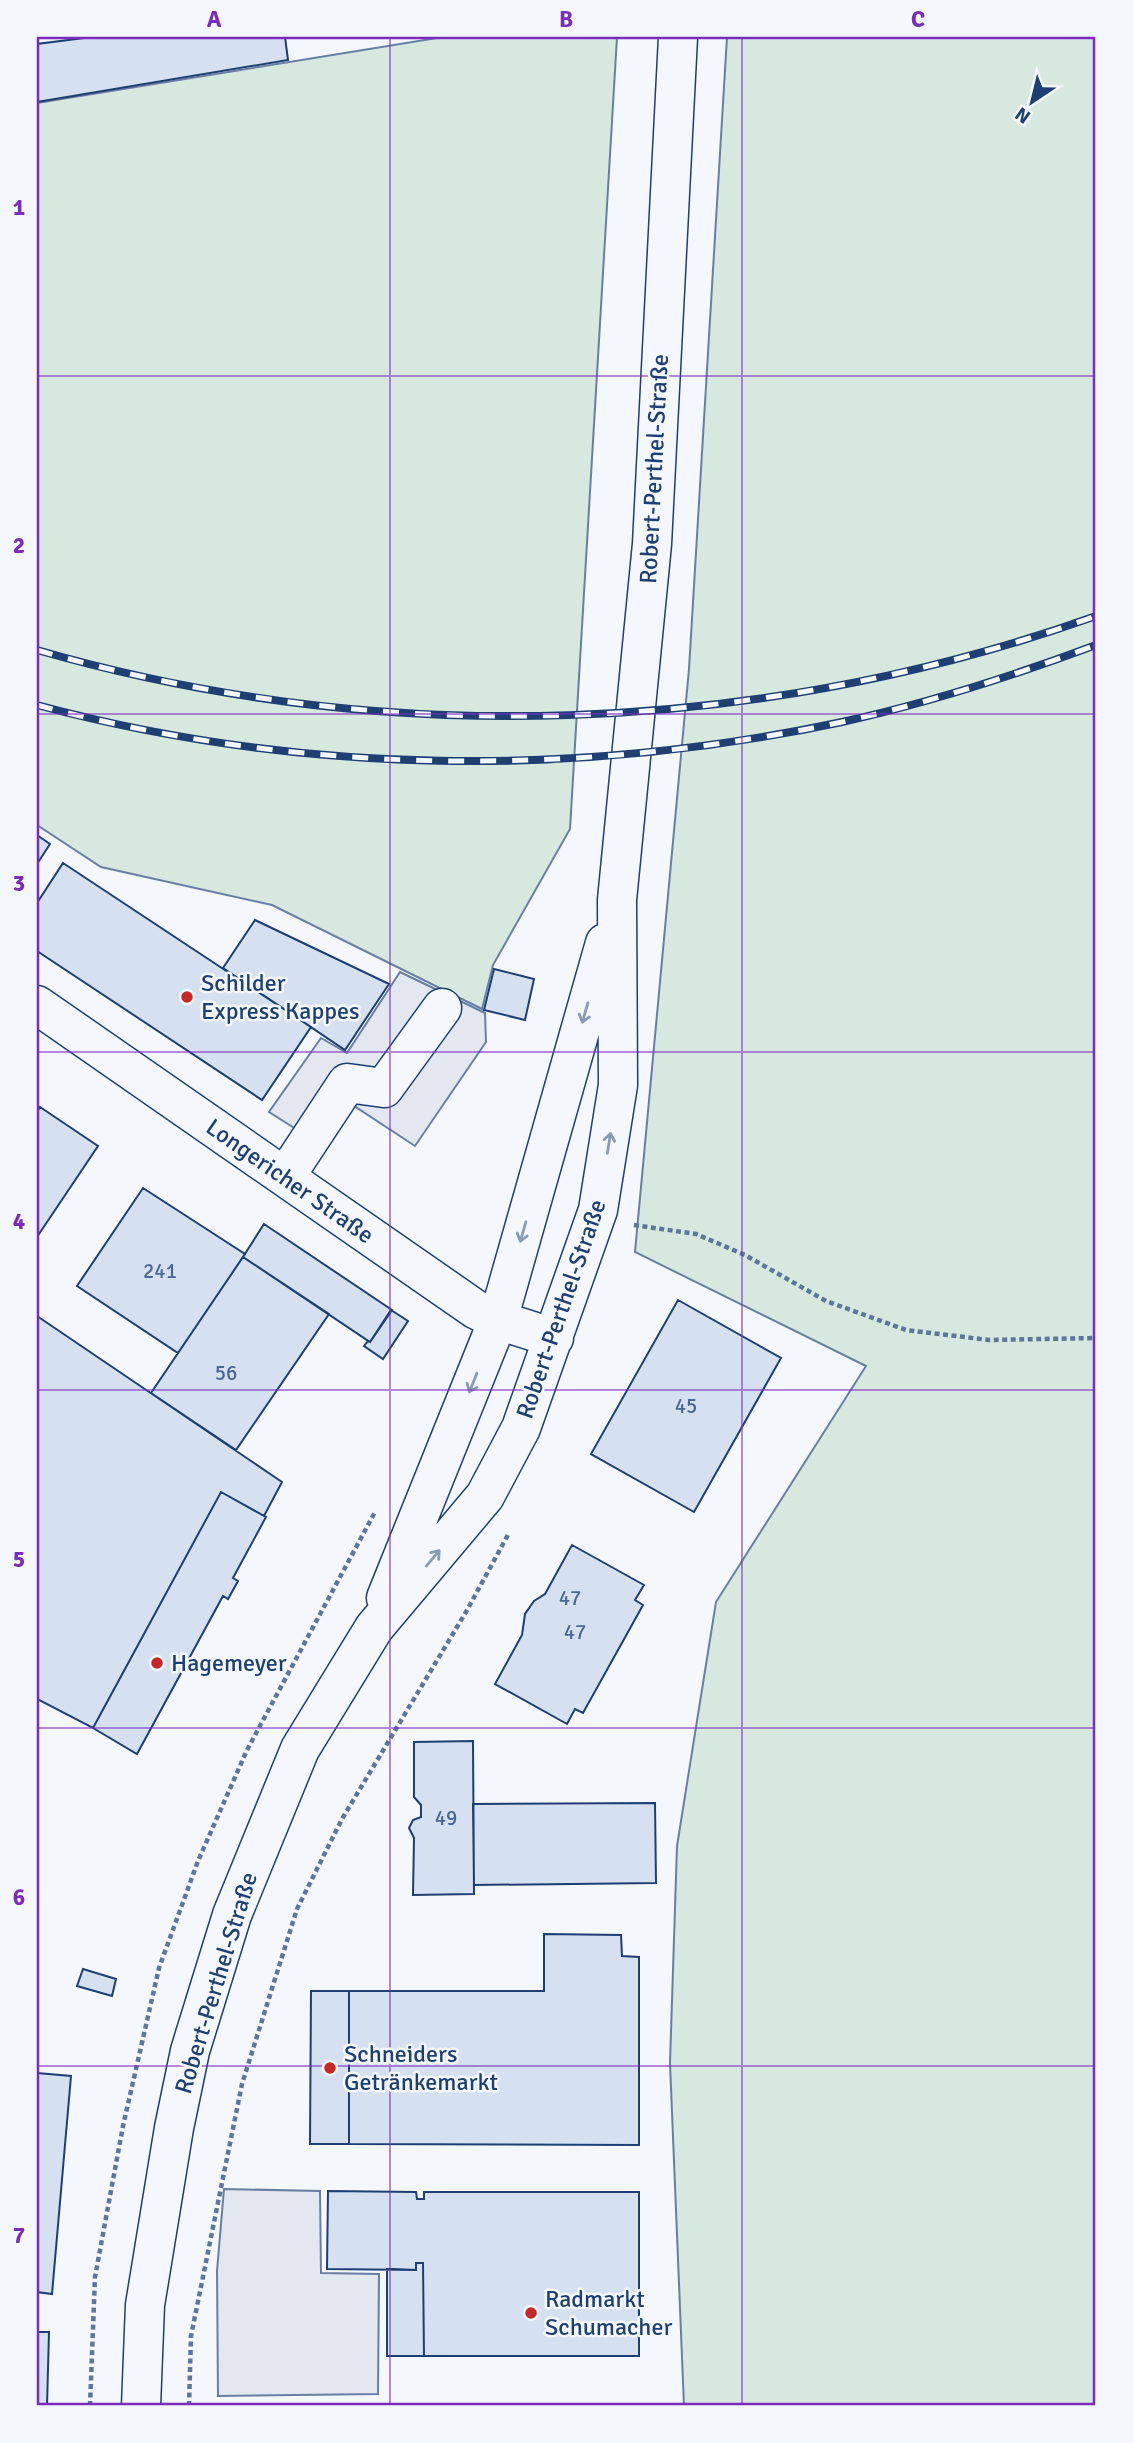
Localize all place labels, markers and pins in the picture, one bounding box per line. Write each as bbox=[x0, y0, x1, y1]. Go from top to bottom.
place label: Schilder Express Kappes bbox=[201, 968, 359, 1026]
marker: Schilder Express Kappes bbox=[179, 989, 195, 1005]
place label: Hagemeyer bbox=[171, 1648, 287, 1678]
marker: Hagemeyer bbox=[149, 1655, 165, 1671]
place label: Schneiders Getränkemarkt bbox=[344, 2039, 498, 2097]
marker: Schneiders Getränkemarkt bbox=[322, 2060, 338, 2076]
place label: Radmarkt Schumacher bbox=[545, 2284, 672, 2342]
marker: Radmarkt Schumacher bbox=[523, 2305, 539, 2321]

